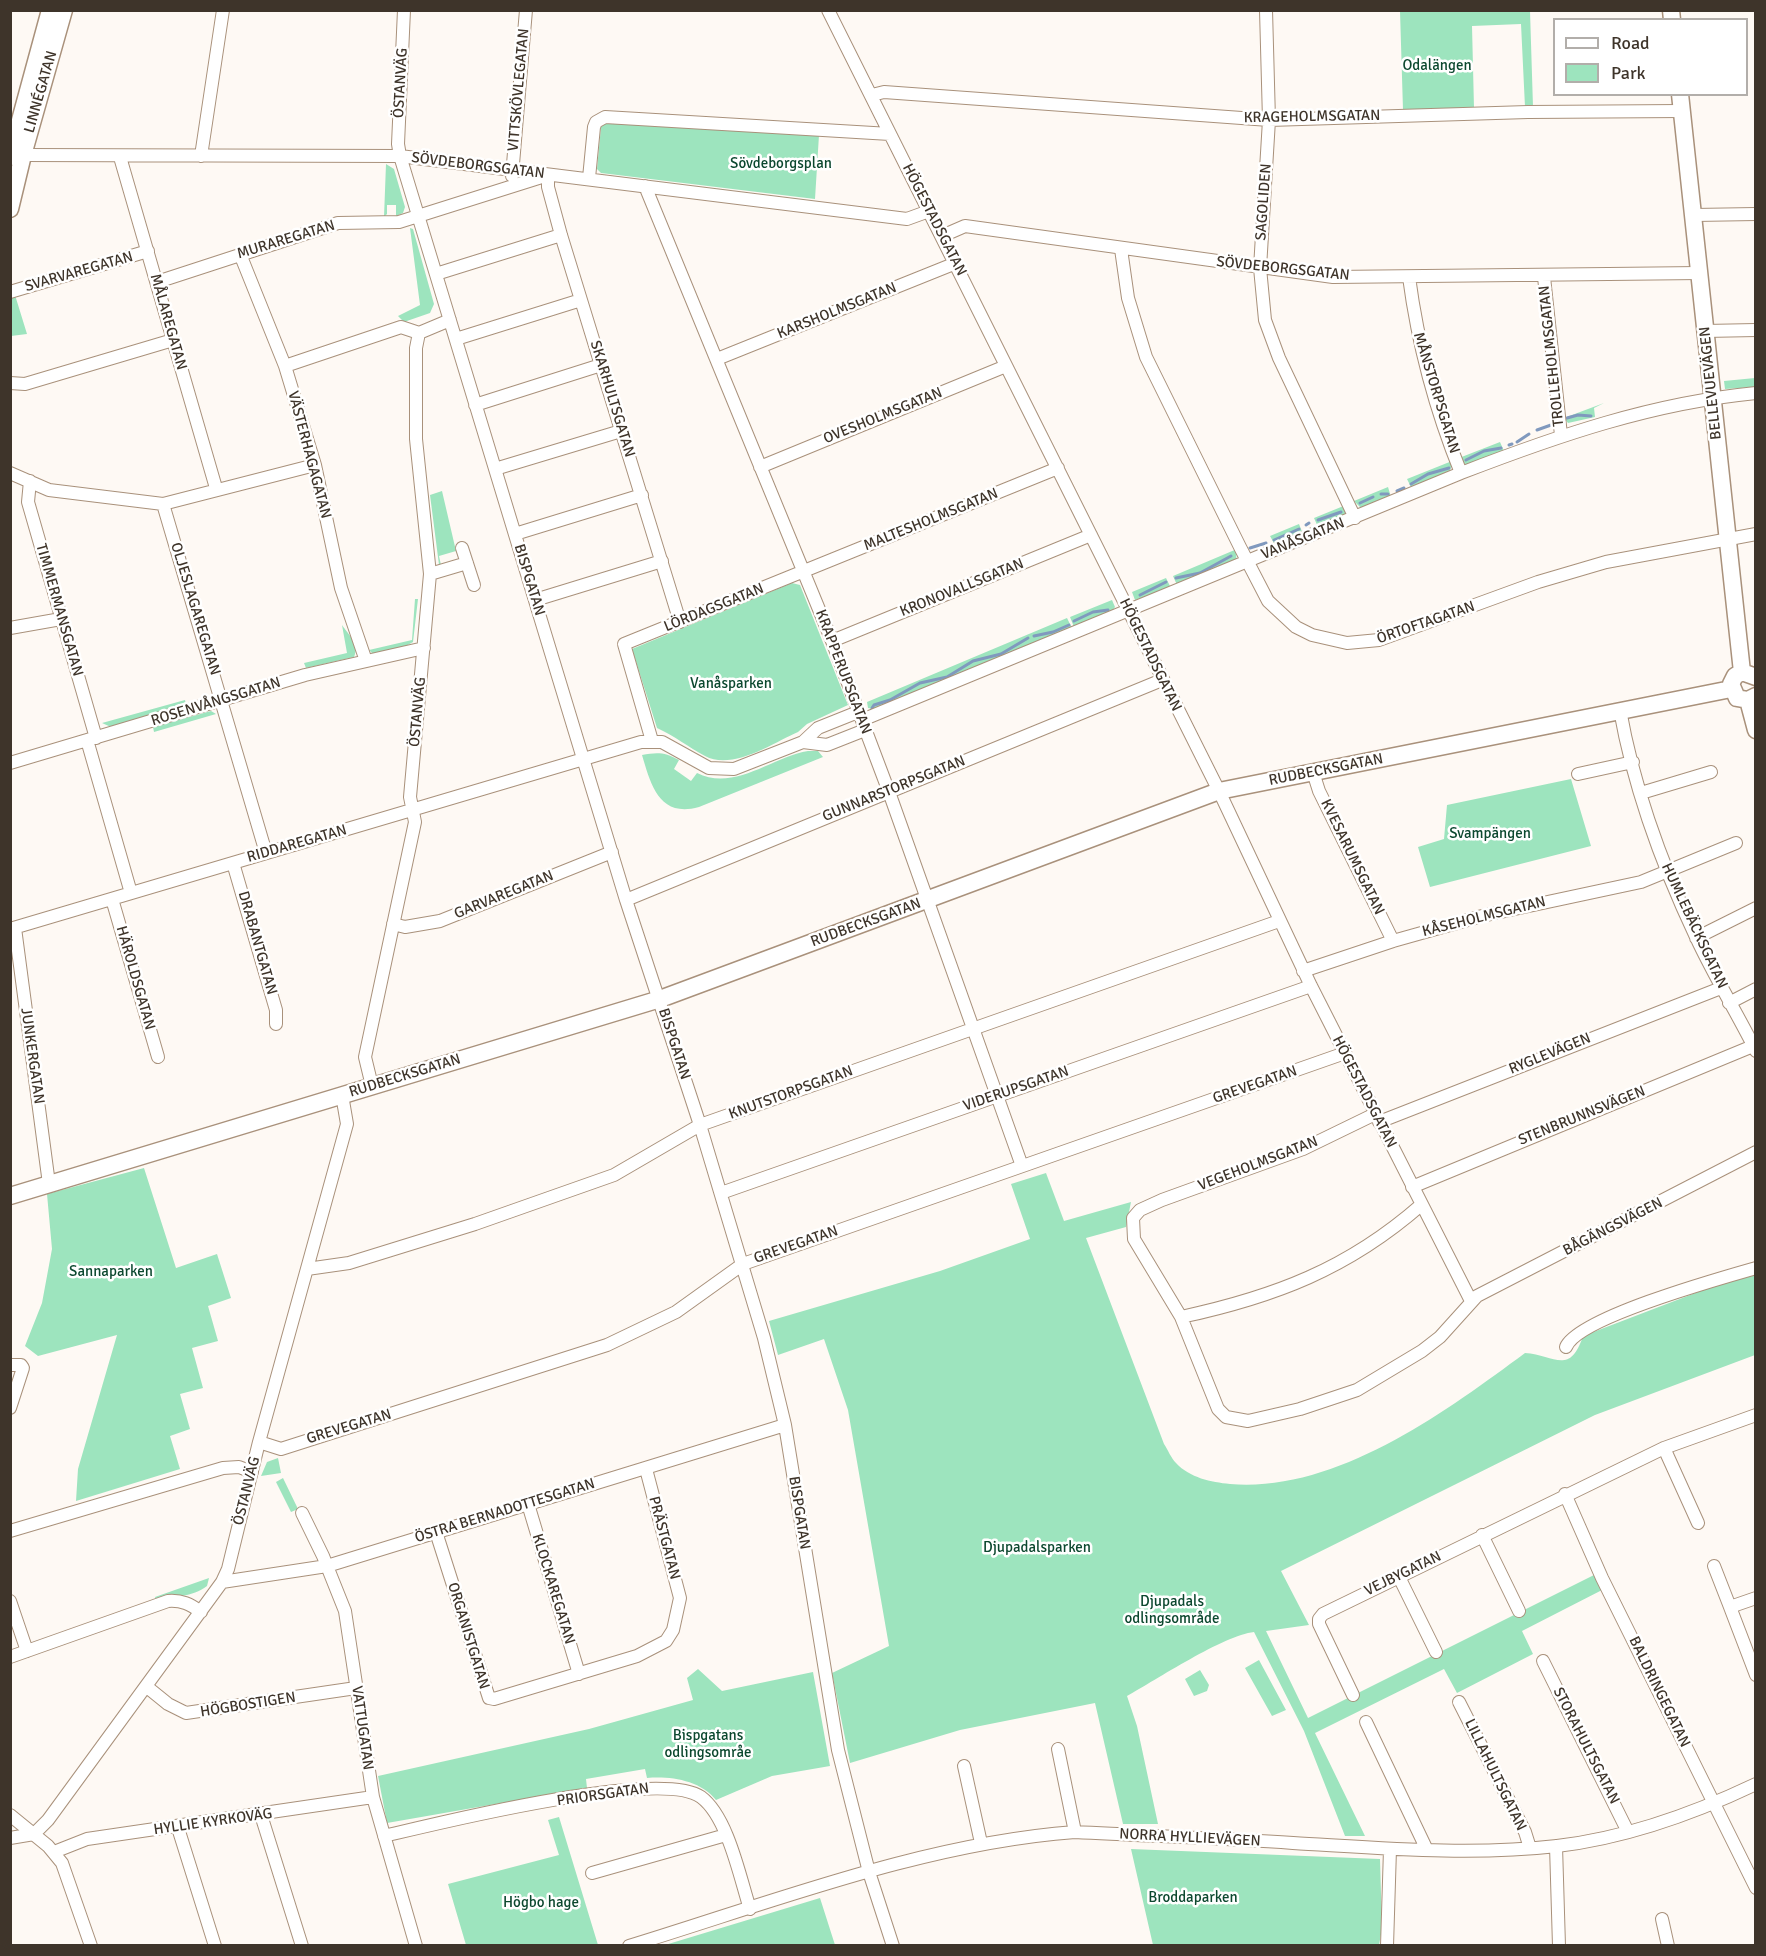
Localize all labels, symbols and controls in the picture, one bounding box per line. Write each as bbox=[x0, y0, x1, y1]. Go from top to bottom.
legend bbox=[1553, 18, 1748, 96]
street label: VITTSKÖVLEGATAN bbox=[505, 28, 533, 152]
text: Road bbox=[1611, 32, 1650, 54]
street label: ÖSTANVÄG bbox=[390, 48, 412, 118]
street label: LINNÉGATAN bbox=[21, 49, 61, 135]
park label: Odalängen bbox=[1402, 57, 1472, 75]
text: Park bbox=[1611, 62, 1646, 84]
street label: KRAGEHOLMSGATAN bbox=[1243, 107, 1381, 127]
street label: SÖVDEBORGSGATAN bbox=[410, 149, 546, 183]
park label: Sövdeborgsplan bbox=[730, 155, 832, 173]
street label: HÖGESTADSGATAN bbox=[898, 161, 970, 279]
street label: SAGOLIDEN bbox=[1252, 163, 1276, 241]
street label: MURAREGATAN bbox=[235, 217, 337, 263]
street label: SVARVAREGATAN bbox=[23, 248, 135, 296]
street label: SÖVDEBORGSGATAN bbox=[1215, 253, 1351, 285]
street label: MÅLAREGATAN bbox=[146, 272, 190, 372]
street label: KARSHOLMSGATAN bbox=[775, 279, 899, 343]
street label: TROLLEHOLMSGATAN bbox=[1536, 285, 1568, 427]
street label: BELLEVUEVÄGEN bbox=[1696, 326, 1726, 440]
street label: MÅNSTORPSGATAN bbox=[1409, 330, 1463, 456]
street label: SKARHULTSGATAN bbox=[586, 338, 638, 460]
street label: OVESHOLMSGATAN bbox=[821, 384, 945, 448]
street label: VÄSTERHAGAGATAN bbox=[283, 389, 335, 521]
street label: MALTESHOLMSGATAN bbox=[861, 485, 1001, 555]
street label: VANÅSGATAN bbox=[1259, 514, 1347, 564]
street label: OLJESLAGAREGATAN bbox=[166, 541, 224, 677]
street label: TIMMERMANSGATAN bbox=[31, 542, 87, 678]
street label: BISPGATAN bbox=[510, 542, 548, 618]
street label: KRONOVALLSGATAN bbox=[897, 555, 1027, 621]
street label: LÖRDAGSGATAN bbox=[661, 580, 767, 636]
street label: HÖGESTADSGATAN bbox=[1115, 596, 1185, 714]
street label: ÖRTOFTAGATAN bbox=[1375, 598, 1477, 648]
street label: KRAPPERUPSGATAN bbox=[811, 607, 875, 737]
street label: ROSENVÅNGSGATAN bbox=[149, 674, 283, 730]
park label: Vanåsparken bbox=[690, 675, 772, 693]
street label: ÖSTANVÄG bbox=[406, 676, 430, 748]
street label: RUDBECKSGATAN bbox=[1267, 750, 1385, 790]
street label: GUNNARSTORPSGATAN bbox=[820, 752, 968, 826]
street label: KVESARUMSGATAN bbox=[1316, 796, 1388, 918]
street label: RIDDAREGATAN bbox=[245, 821, 349, 867]
park label: Svampängen bbox=[1449, 825, 1531, 843]
street label: HUMLEBÄCKSGATAN bbox=[1657, 860, 1731, 992]
street label: GARVAREGATAN bbox=[452, 867, 556, 923]
street label: DRABANTGATAN bbox=[234, 889, 280, 997]
street label: KÅSEHOLMSGATAN bbox=[1420, 893, 1548, 941]
street label: RUDBECKSGATAN bbox=[808, 895, 924, 951]
street label: HÄROLDSGATAN bbox=[112, 924, 158, 1032]
street label: BISPGATAN bbox=[654, 1006, 694, 1082]
street label: JUNKERGATAN bbox=[16, 1007, 48, 1105]
street label: RYGLEVÄGEN bbox=[1506, 1029, 1594, 1079]
street label: HÖGESTADSGATAN bbox=[1328, 1033, 1400, 1151]
street label: RUDBECKSGATAN bbox=[347, 1050, 463, 1102]
street label: KNUTSTORPSGATAN bbox=[726, 1062, 856, 1124]
street label: VIDERUPSGATAN bbox=[961, 1062, 1071, 1116]
street label: GREVEGATAN bbox=[1211, 1062, 1299, 1108]
street label: STENBRUNNSVÄGEN bbox=[1516, 1082, 1648, 1150]
street label: VEGEHOLMSGATAN bbox=[1196, 1133, 1320, 1195]
street label: BÅGÄNGSVÄGEN bbox=[1560, 1194, 1666, 1260]
street label: GREVEGATAN bbox=[752, 1222, 840, 1268]
park label: Sannaparken bbox=[69, 1263, 153, 1281]
street label: GREVEGATAN bbox=[304, 1406, 394, 1448]
street label: ÖSTANVÄG bbox=[230, 1455, 264, 1527]
street label: ÖSTRA BERNADOTTESGATAN bbox=[413, 1475, 597, 1547]
street label: BISPGATAN bbox=[784, 1475, 814, 1551]
street label: PRÄSTGATAN bbox=[644, 1494, 684, 1582]
street label: KLOCKAREGATAN bbox=[528, 1532, 578, 1646]
park label: Djupadalsparken bbox=[983, 1539, 1091, 1557]
street label: VEJBYGATAN bbox=[1362, 1548, 1444, 1600]
street label: ORGANISTGATAN bbox=[443, 1580, 493, 1692]
park label: Djupadals odlingsområde bbox=[1125, 1593, 1219, 1628]
street label: BALDRINGEGATAN bbox=[1624, 1634, 1694, 1750]
street label: VATTUGATAN bbox=[347, 1685, 377, 1771]
street label: STORAHULTSGATAN bbox=[1549, 1685, 1623, 1807]
street label: HÖGBOSTIGEN bbox=[199, 1689, 297, 1721]
street label: LILLAHULTSGATAN bbox=[1460, 1716, 1530, 1834]
park label: Bispgatans odlingsområe bbox=[664, 1727, 752, 1762]
street label: PRIORSGATAN bbox=[556, 1780, 650, 1810]
street label: HYLLIE KYRKOVÄG bbox=[152, 1805, 274, 1839]
street label: NORRA HYLLIEVÄGEN bbox=[1119, 1825, 1261, 1851]
park label: Broddaparken bbox=[1148, 1889, 1238, 1907]
park label: Högbo hage bbox=[503, 1894, 579, 1912]

